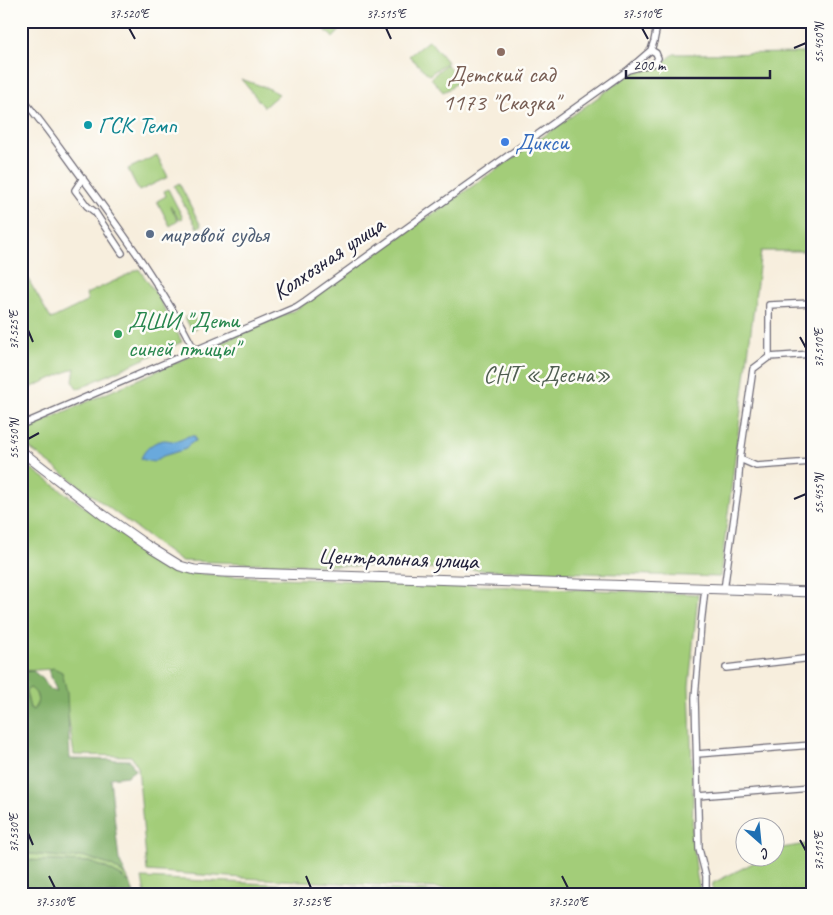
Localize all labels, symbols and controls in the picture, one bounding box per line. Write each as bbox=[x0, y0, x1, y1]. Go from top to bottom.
text: 37.520°E bbox=[109, 6, 150, 22]
text: 37.515°E bbox=[366, 6, 407, 22]
text: 37.510°E bbox=[622, 6, 663, 22]
text: 55.450°N bbox=[811, 21, 827, 63]
marker: Детский сад 1173 "Сказка" bbox=[495, 46, 507, 58]
scale bar bbox=[626, 48, 769, 80]
text: 200 m bbox=[633, 56, 667, 75]
place label: Детский сад 1173 "Сказка" bbox=[442, 59, 565, 117]
place label: ГСК Темп bbox=[98, 110, 178, 140]
marker: ГСК Темп bbox=[82, 119, 94, 131]
place label: Дикси bbox=[515, 127, 570, 157]
marker: Дикси bbox=[499, 136, 511, 148]
street label: Колхозная улица bbox=[266, 209, 391, 306]
place label: мировой судья bbox=[160, 219, 270, 249]
marker: мировой судья bbox=[144, 228, 156, 240]
place label: ДШИ "Дети синей птицы" bbox=[128, 305, 245, 363]
text: 37.525°E bbox=[6, 309, 22, 350]
text: 37.510°E bbox=[811, 327, 827, 368]
marker: ДШИ "Дети синей птицы" bbox=[112, 328, 124, 340]
park label: СНТ «Десна» bbox=[483, 359, 611, 389]
text: 55.450°N bbox=[6, 417, 22, 459]
text: 55.455°N bbox=[811, 472, 827, 514]
street label: Центральная улица bbox=[317, 540, 480, 576]
text: 37.530°E bbox=[6, 812, 22, 853]
north arrow bbox=[736, 818, 786, 868]
text: 37.515°E bbox=[811, 830, 827, 871]
text: С bbox=[757, 844, 773, 863]
text: 37.530°E bbox=[35, 894, 76, 910]
text: 37.525°E bbox=[291, 894, 332, 910]
text: 37.520°E bbox=[548, 894, 589, 910]

